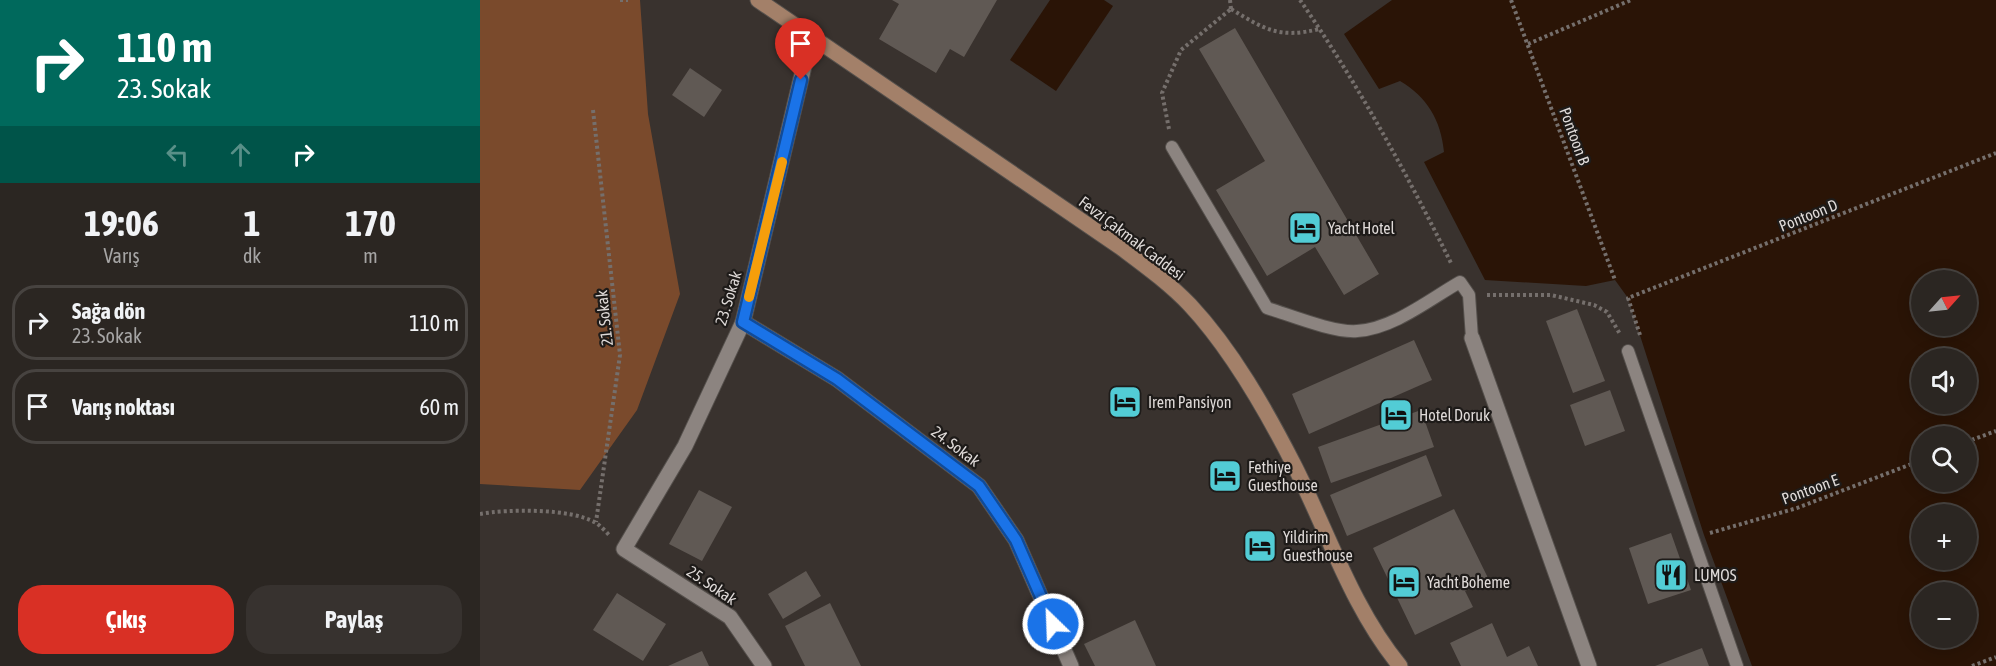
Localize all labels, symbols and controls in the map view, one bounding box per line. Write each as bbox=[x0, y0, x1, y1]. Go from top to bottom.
pin bbox=[775, 18, 826, 80]
text: 110 m bbox=[117, 23, 212, 71]
icon: right bbox=[18, 24, 96, 102]
icon: arrive bbox=[784, 27, 817, 60]
text: 23. Sokak bbox=[117, 73, 211, 104]
street label: Pontoon B bbox=[1556, 105, 1594, 168]
icon: left bbox=[161, 138, 194, 171]
icon: ahead bbox=[224, 138, 257, 171]
icon: right bbox=[287, 138, 320, 171]
street label: Fevzi Çakmak Caddesi bbox=[1075, 192, 1188, 284]
street label: Pontoon D bbox=[1776, 195, 1840, 235]
text: 19:06 bbox=[84, 202, 159, 244]
text: 1 bbox=[244, 202, 260, 244]
text: 170 bbox=[345, 202, 396, 244]
hotel icon: Yacht Hotel bbox=[1287, 210, 1323, 246]
place label: Yacht Hotel bbox=[1328, 219, 1396, 237]
text: Varış bbox=[103, 244, 139, 267]
text: dk bbox=[243, 244, 261, 267]
text: m bbox=[363, 244, 378, 267]
street label: 23. Sokak bbox=[711, 269, 745, 327]
north arrow bbox=[1911, 270, 1977, 336]
map controls bbox=[1911, 270, 1977, 648]
street label: 21. Sokak bbox=[592, 289, 616, 347]
text: Sağa dön bbox=[72, 298, 145, 324]
icon: right bbox=[21, 306, 54, 339]
text: 110 m bbox=[409, 310, 459, 336]
text: 23. Sokak bbox=[72, 324, 142, 347]
button: sound bbox=[1911, 348, 1977, 414]
hotel icon: Irem Pansiyon bbox=[1107, 384, 1143, 420]
icon: arrive bbox=[21, 390, 54, 423]
place label: Irem Pansiyon bbox=[1148, 393, 1232, 412]
text: Varış noktası bbox=[72, 394, 175, 420]
text: 60 m bbox=[419, 394, 459, 420]
hotel icon: Hotel Doruk bbox=[1378, 397, 1414, 433]
place label: Hotel Doruk bbox=[1419, 406, 1490, 424]
street label: 24. Sokak bbox=[928, 422, 984, 470]
button: search bbox=[1911, 426, 1977, 492]
hotel icon: Fethiye Guesthouse bbox=[1207, 458, 1243, 494]
place label: Fethiye Guesthouse bbox=[1248, 458, 1318, 494]
street label: Pontoon E bbox=[1779, 470, 1841, 508]
button: + bbox=[1911, 504, 1977, 570]
hotel icon: Yildirim Guesthouse bbox=[1242, 528, 1278, 564]
place label: Yildirim Guesthouse bbox=[1283, 528, 1353, 564]
restaurant icon: LUMOS bbox=[1653, 557, 1689, 593]
street label: 25. Sokak bbox=[684, 562, 740, 608]
hotel icon: Yacht Boheme bbox=[1386, 564, 1422, 600]
place label: LUMOS bbox=[1694, 566, 1737, 584]
place label: Yacht Boheme bbox=[1427, 573, 1510, 591]
button: − bbox=[1911, 582, 1977, 648]
button: Çıkış bbox=[18, 585, 234, 654]
button: Paylaş bbox=[246, 585, 462, 654]
position arrow bbox=[1021, 592, 1085, 656]

